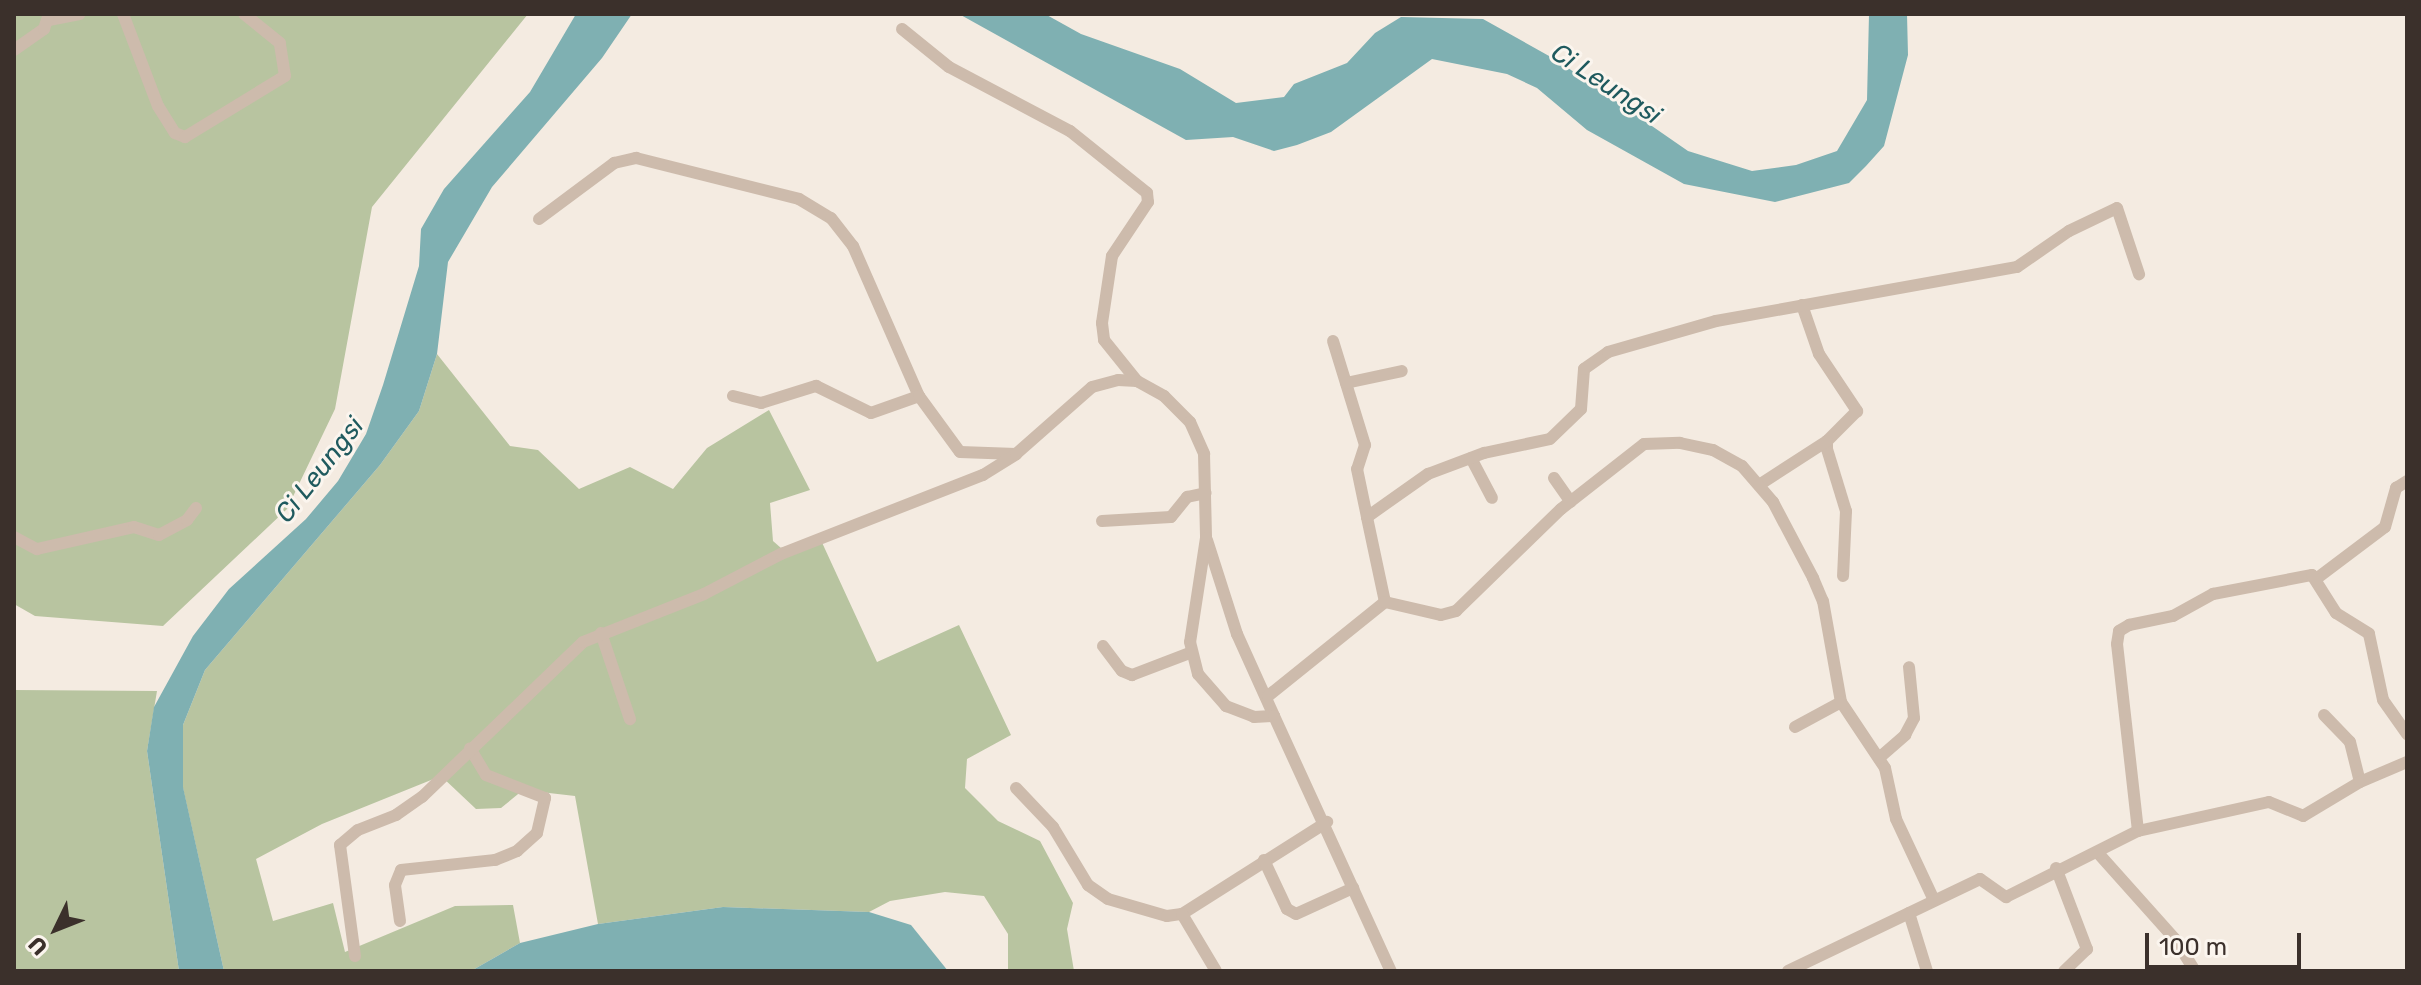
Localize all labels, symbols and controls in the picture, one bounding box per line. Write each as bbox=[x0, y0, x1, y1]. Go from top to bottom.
water label: Ci Leungsi bbox=[1545, 37, 1667, 131]
water label: Ci Leungsi bbox=[269, 411, 371, 529]
north arrow bbox=[16, 889, 96, 969]
scale bar bbox=[2149, 917, 2305, 967]
text: U bbox=[23, 931, 53, 961]
text: 100 m bbox=[2159, 933, 2227, 961]

